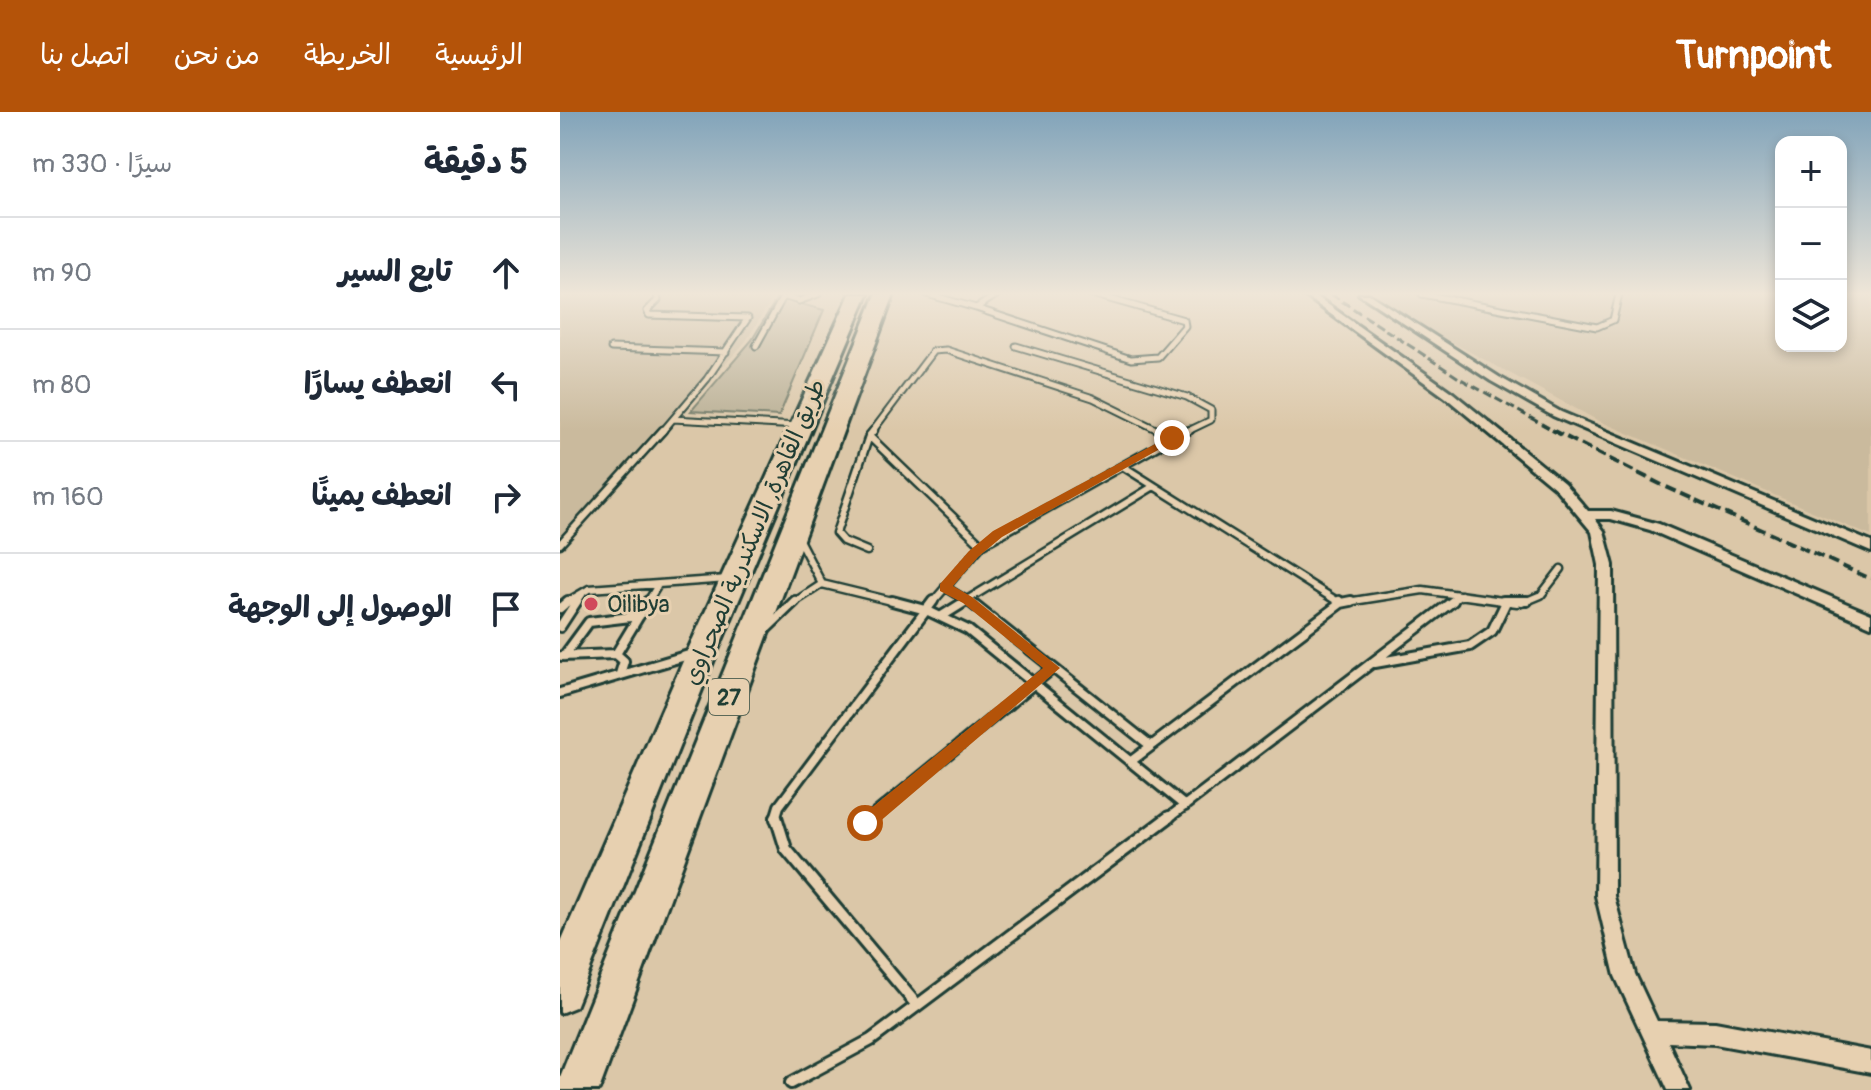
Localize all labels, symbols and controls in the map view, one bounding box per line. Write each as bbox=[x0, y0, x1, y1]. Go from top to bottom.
text: Turnpoint bbox=[1676, 32, 1831, 80]
text: اتصل بنا bbox=[40, 38, 130, 73]
text: من نحن bbox=[174, 38, 260, 73]
text: الخريطة bbox=[304, 38, 391, 73]
text: الرئيسية bbox=[435, 38, 523, 73]
map controls bbox=[1775, 136, 1847, 352]
button: + bbox=[1775, 136, 1847, 208]
text: 5 دقيقة bbox=[424, 141, 528, 184]
text: سيرًا · 330 m bbox=[32, 148, 172, 180]
button: − bbox=[1775, 208, 1847, 280]
icon: ahead bbox=[484, 251, 528, 295]
text: تابع السير bbox=[339, 253, 452, 290]
text: 90 m bbox=[32, 257, 92, 289]
button: layers bbox=[1775, 280, 1847, 352]
icon: left bbox=[484, 363, 528, 407]
text: انعطف يسارًا bbox=[304, 365, 452, 402]
text: 80 m bbox=[32, 369, 92, 401]
street label: طريق القاهرة, الاسكندرية الصحراوي bbox=[677, 375, 834, 690]
route end bbox=[1154, 420, 1190, 456]
icon: right bbox=[484, 475, 528, 519]
text: انعطف يمينًا bbox=[312, 477, 452, 514]
text: 160 m bbox=[32, 481, 104, 513]
icon: arrive bbox=[484, 587, 528, 631]
text: الوصول إلى الوجهة bbox=[228, 589, 452, 626]
place label: Oilibya bbox=[607, 590, 670, 619]
marker: Oilibya bbox=[582, 595, 600, 613]
road number: 27 bbox=[709, 679, 749, 715]
route start bbox=[847, 805, 883, 841]

